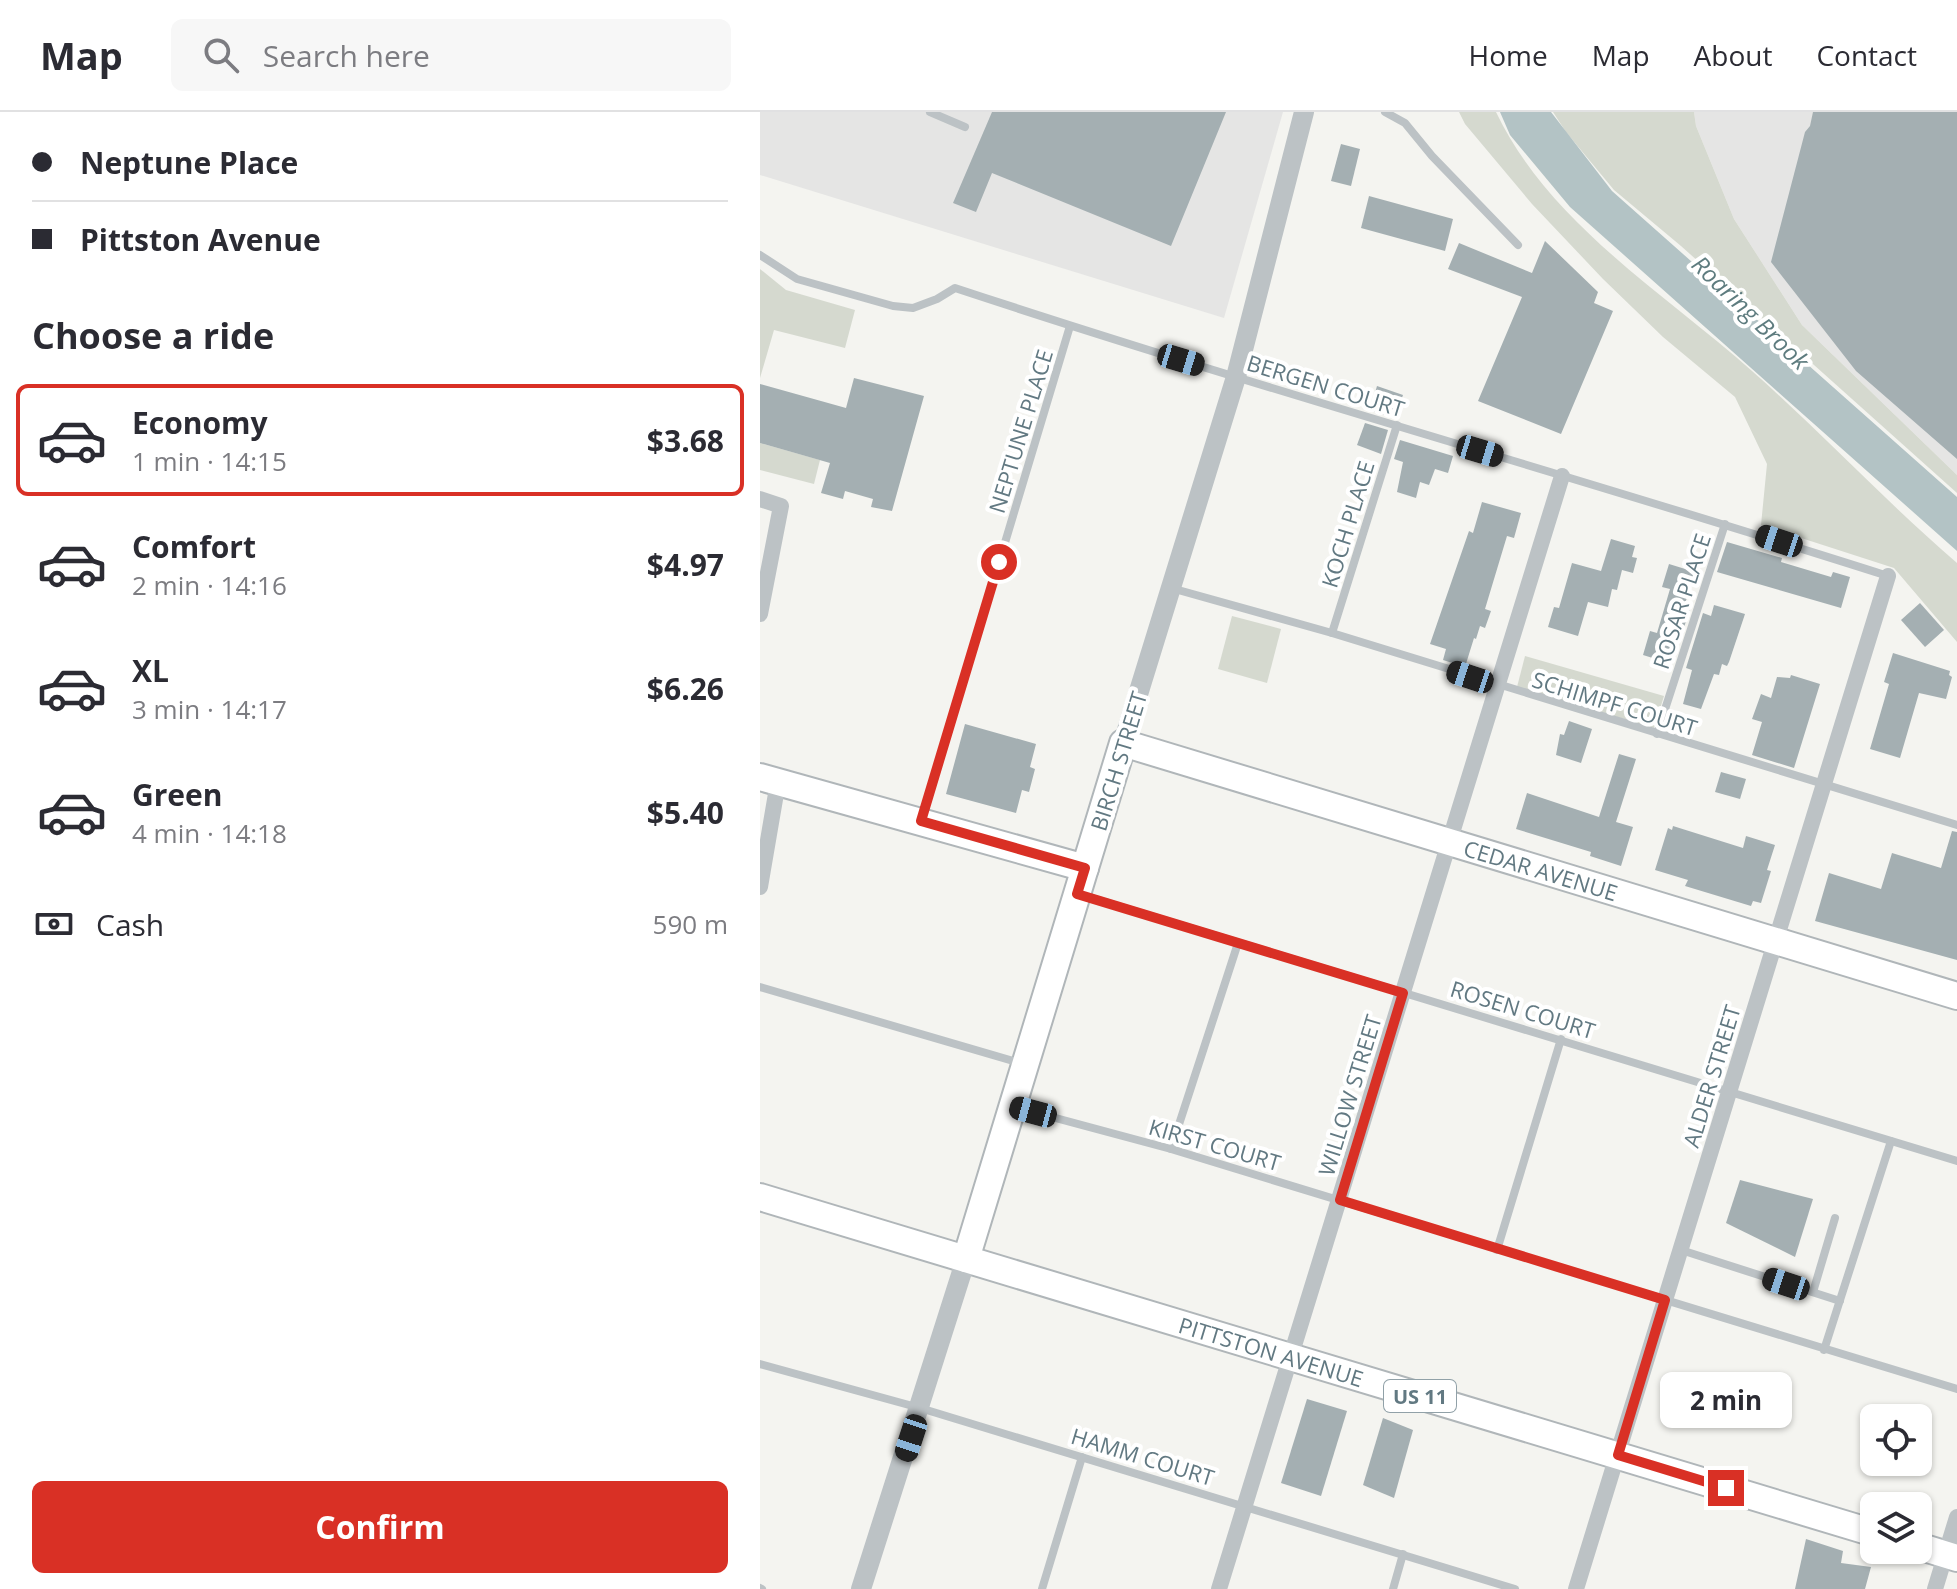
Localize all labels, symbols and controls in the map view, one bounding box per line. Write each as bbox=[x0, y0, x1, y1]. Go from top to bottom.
search box bbox=[171, 19, 731, 91]
text: Map bbox=[40, 29, 123, 81]
icon: search bbox=[199, 33, 243, 77]
text: Search here bbox=[263, 35, 430, 76]
text: Home bbox=[1469, 36, 1548, 74]
text: Map bbox=[1592, 36, 1650, 74]
text: About bbox=[1694, 36, 1772, 74]
text: Contact bbox=[1816, 36, 1917, 74]
text: Neptune Place bbox=[80, 142, 298, 183]
text: Pittston Avenue bbox=[80, 219, 321, 260]
water label: Roaring Brook bbox=[1685, 248, 1818, 377]
text: Choose a ride bbox=[32, 311, 274, 360]
car bbox=[1155, 342, 1207, 378]
street label: NEPTUNE PLACE bbox=[981, 346, 1059, 516]
street label: BERGEN COURT bbox=[1244, 347, 1408, 423]
text: Economy bbox=[132, 402, 268, 443]
icon: car bbox=[36, 404, 108, 476]
text: $3.68 bbox=[647, 420, 724, 461]
car bbox=[1454, 433, 1506, 469]
text: 1 min · 14:15 bbox=[132, 443, 287, 479]
street label: KOCH PLACE bbox=[1313, 457, 1381, 591]
car bbox=[1752, 522, 1806, 560]
text: Comfort bbox=[132, 526, 256, 567]
icon: car bbox=[36, 528, 108, 600]
street label: ROSAR PLACE bbox=[1645, 529, 1717, 673]
text: $4.97 bbox=[647, 544, 724, 585]
route start bbox=[981, 544, 1017, 580]
text: 2 min · 14:16 bbox=[132, 567, 287, 603]
text: XL bbox=[132, 650, 169, 691]
icon: car bbox=[36, 652, 108, 724]
car bbox=[1443, 658, 1497, 696]
street label: SCHIMPF COURT bbox=[1529, 664, 1701, 742]
text: $6.26 bbox=[647, 668, 724, 709]
street label: BIRCH STREET bbox=[1083, 688, 1153, 834]
text: 3 min · 14:17 bbox=[132, 691, 287, 727]
text: Green bbox=[132, 774, 223, 815]
icon: car bbox=[36, 776, 108, 848]
text: $5.40 bbox=[647, 792, 724, 833]
text: 4 min · 14:18 bbox=[132, 815, 287, 851]
street label: CEDAR AVENUE bbox=[1460, 832, 1621, 907]
icon: cash bbox=[32, 902, 76, 946]
text: Cash bbox=[96, 904, 164, 945]
text: 590 m bbox=[653, 906, 728, 942]
street label: ROSEN COURT bbox=[1447, 973, 1599, 1045]
street label: ALDER STREET bbox=[1675, 1001, 1747, 1151]
street label: WILLOW STREET bbox=[1310, 1011, 1388, 1179]
car bbox=[1007, 1094, 1059, 1130]
street label: KIRST COURT bbox=[1146, 1111, 1284, 1177]
car bbox=[1759, 1265, 1813, 1303]
street label: PITTSTON AVENUE bbox=[1175, 1309, 1367, 1393]
callout: 2 min bbox=[1660, 1372, 1792, 1428]
road number: US 11 bbox=[1384, 1380, 1456, 1412]
text: 2 min bbox=[1690, 1382, 1762, 1418]
map controls bbox=[1860, 1404, 1932, 1564]
button: locate bbox=[1860, 1404, 1932, 1476]
car bbox=[892, 1411, 930, 1465]
street label: HAMM COURT bbox=[1068, 1420, 1218, 1492]
route end bbox=[1708, 1470, 1744, 1506]
button: Confirm bbox=[32, 1481, 728, 1573]
button: layers bbox=[1860, 1492, 1932, 1564]

